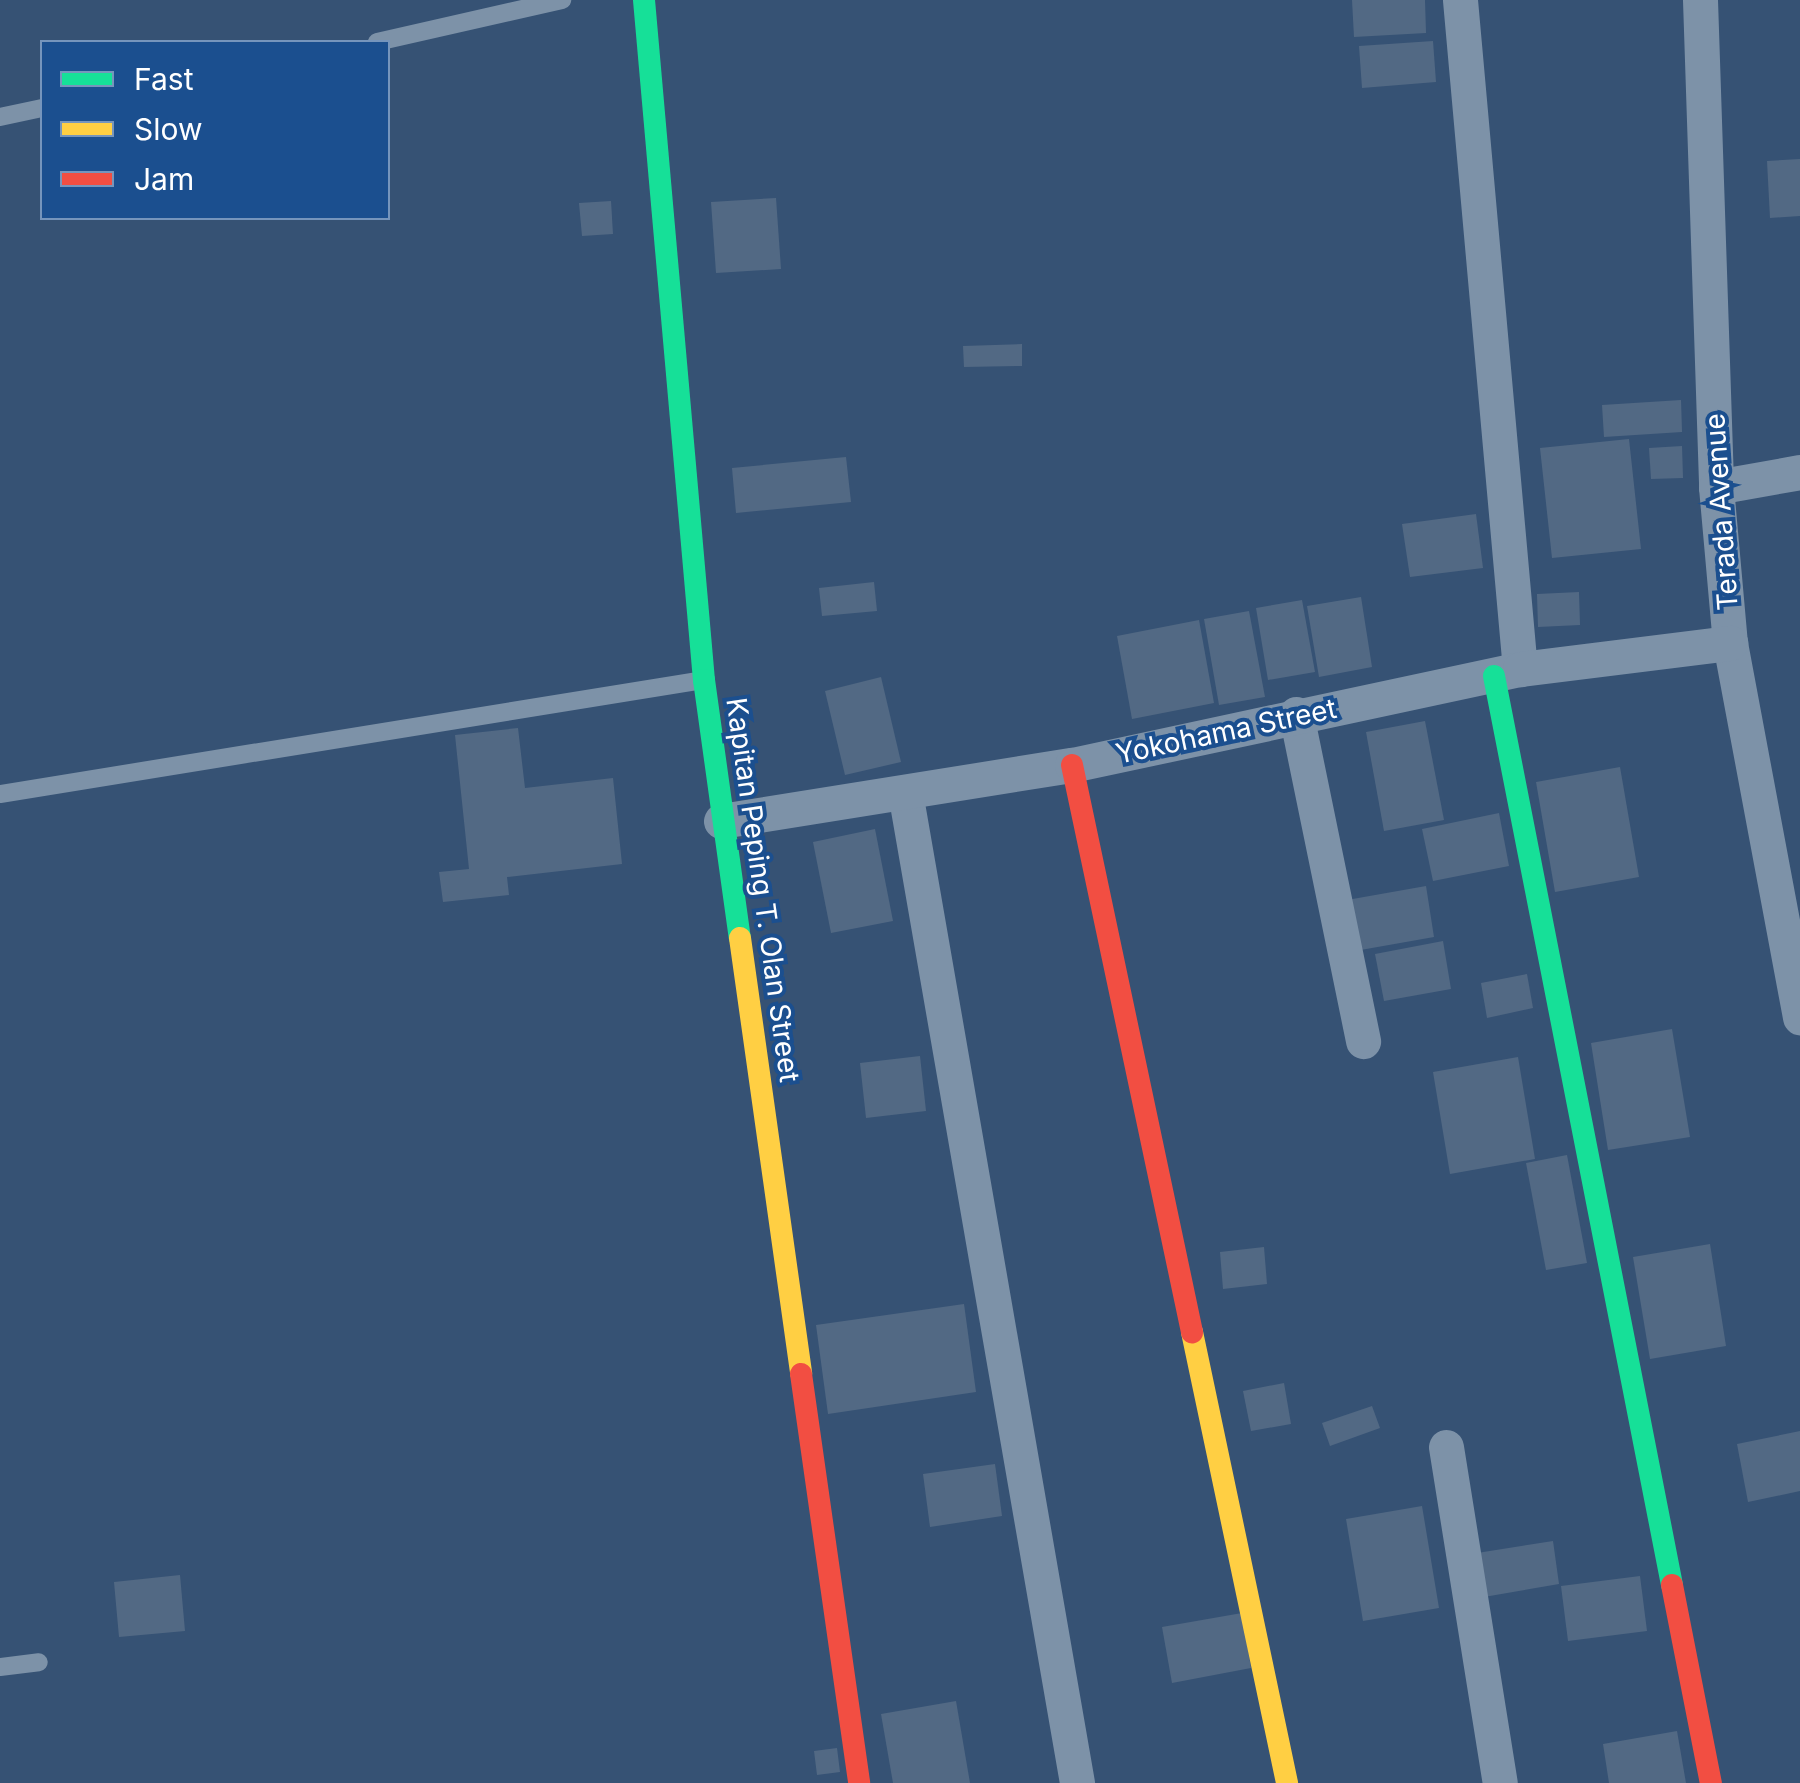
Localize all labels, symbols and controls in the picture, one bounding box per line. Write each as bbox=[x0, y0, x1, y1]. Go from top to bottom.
legend bbox=[40, 40, 390, 220]
text: Fast bbox=[134, 61, 193, 97]
text: Slow bbox=[134, 111, 203, 147]
text: Jam bbox=[134, 161, 194, 197]
street label: Terada Avenue bbox=[1697, 412, 1745, 612]
street label: Yokohama Street bbox=[1113, 691, 1339, 771]
street label: Kapitan Peping T. Olan Street bbox=[719, 696, 807, 1084]

